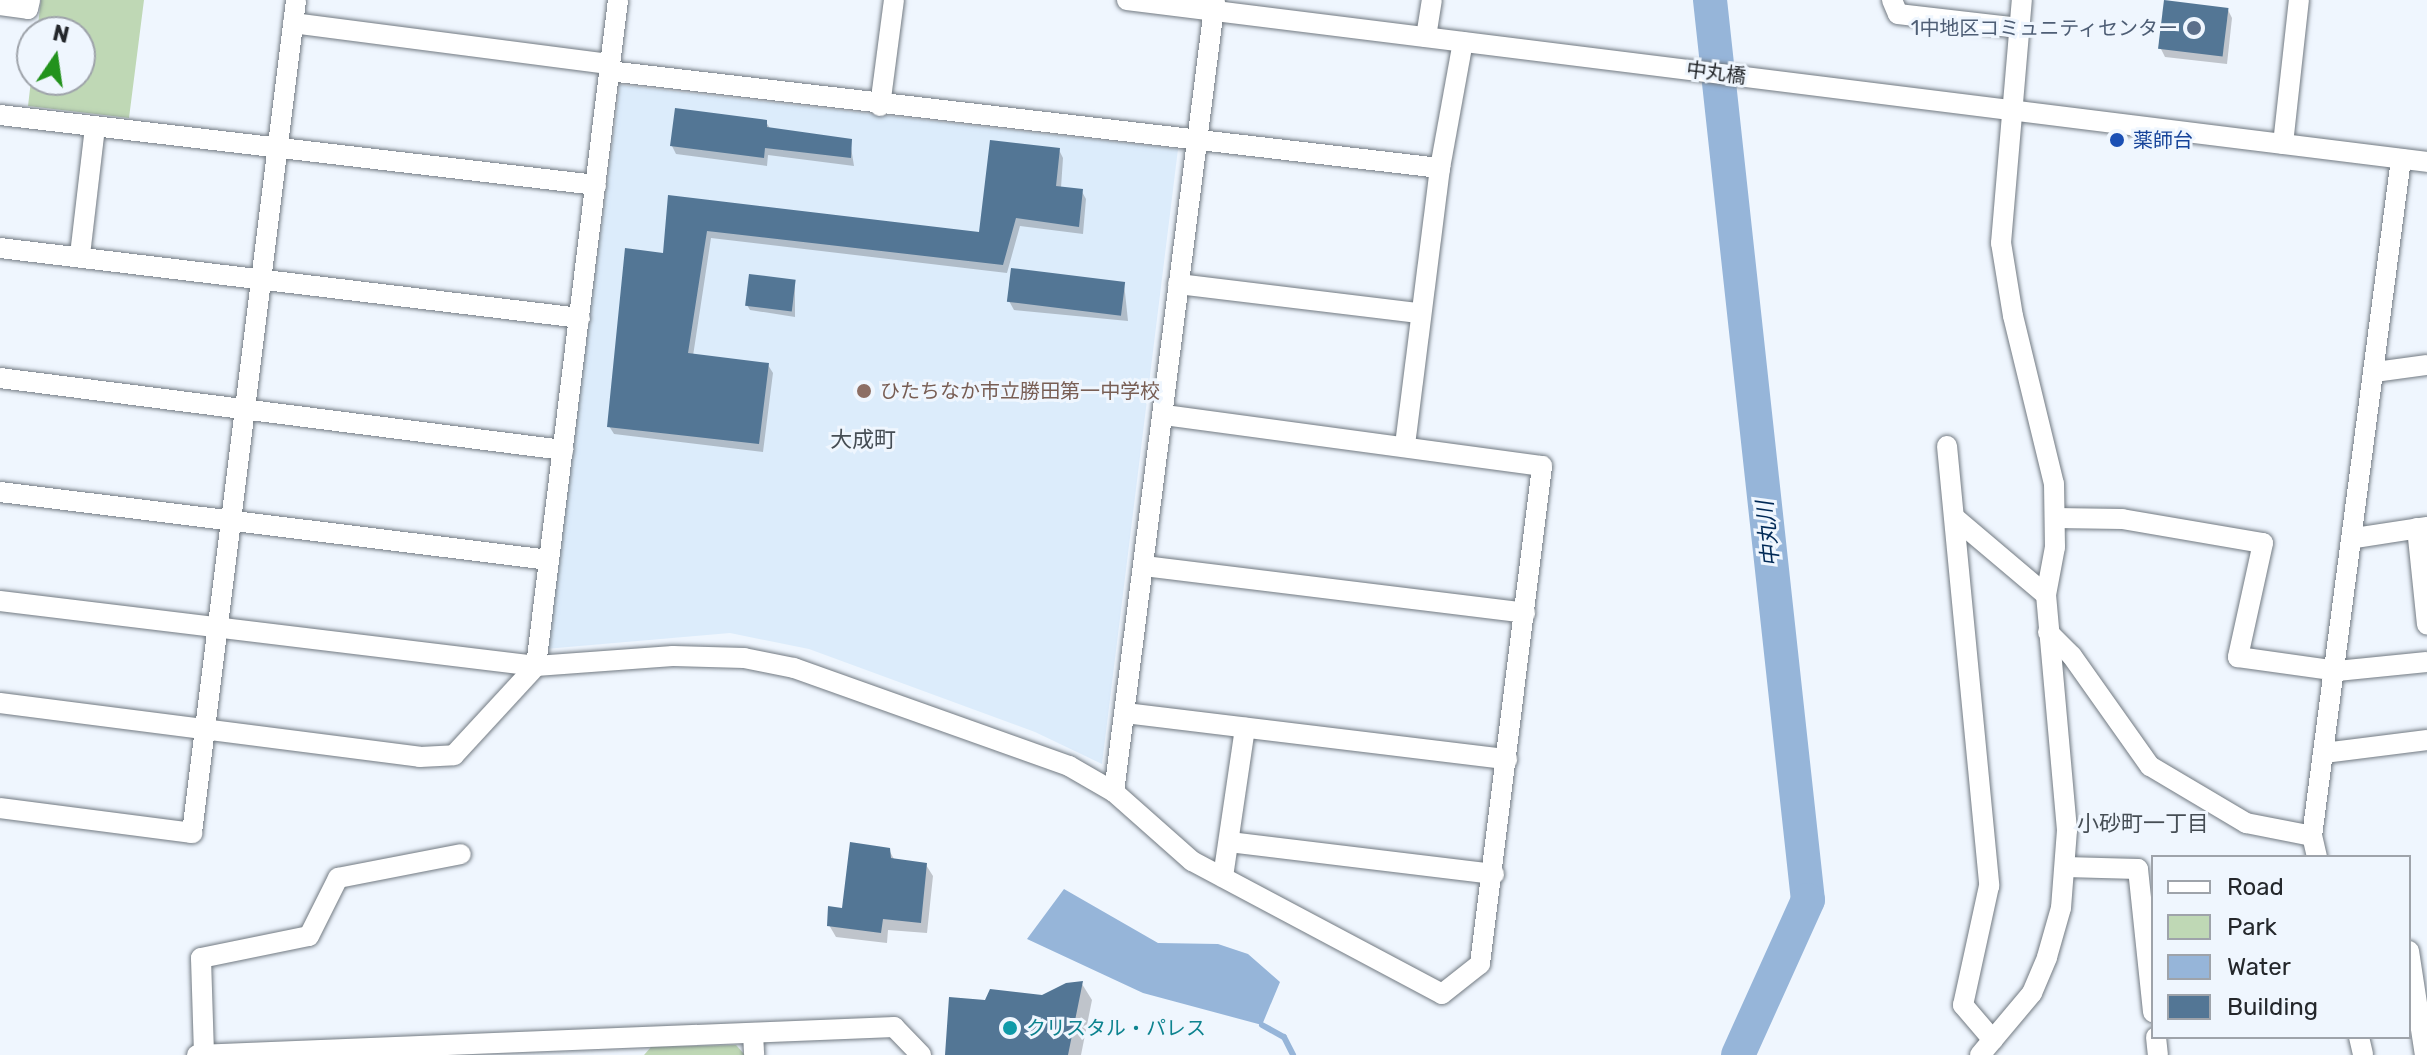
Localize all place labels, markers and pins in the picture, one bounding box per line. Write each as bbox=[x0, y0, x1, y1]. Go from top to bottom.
place label: 1中地区コミュニティセンター bbox=[1909, 16, 2178, 40]
marker: 1中地区コミュニティセンター bbox=[2185, 19, 2203, 37]
place label: 薬師台 bbox=[2133, 128, 2193, 152]
marker: 薬師台 bbox=[2108, 131, 2126, 149]
place label: ひたちなか市立勝田第一中学校 bbox=[880, 379, 1160, 403]
marker: ひたちなか市立勝田第一中学校 bbox=[855, 382, 873, 400]
place label: クリスタル・パレス bbox=[1026, 1016, 1206, 1040]
marker: クリスタル・パレス bbox=[1001, 1019, 1019, 1037]

